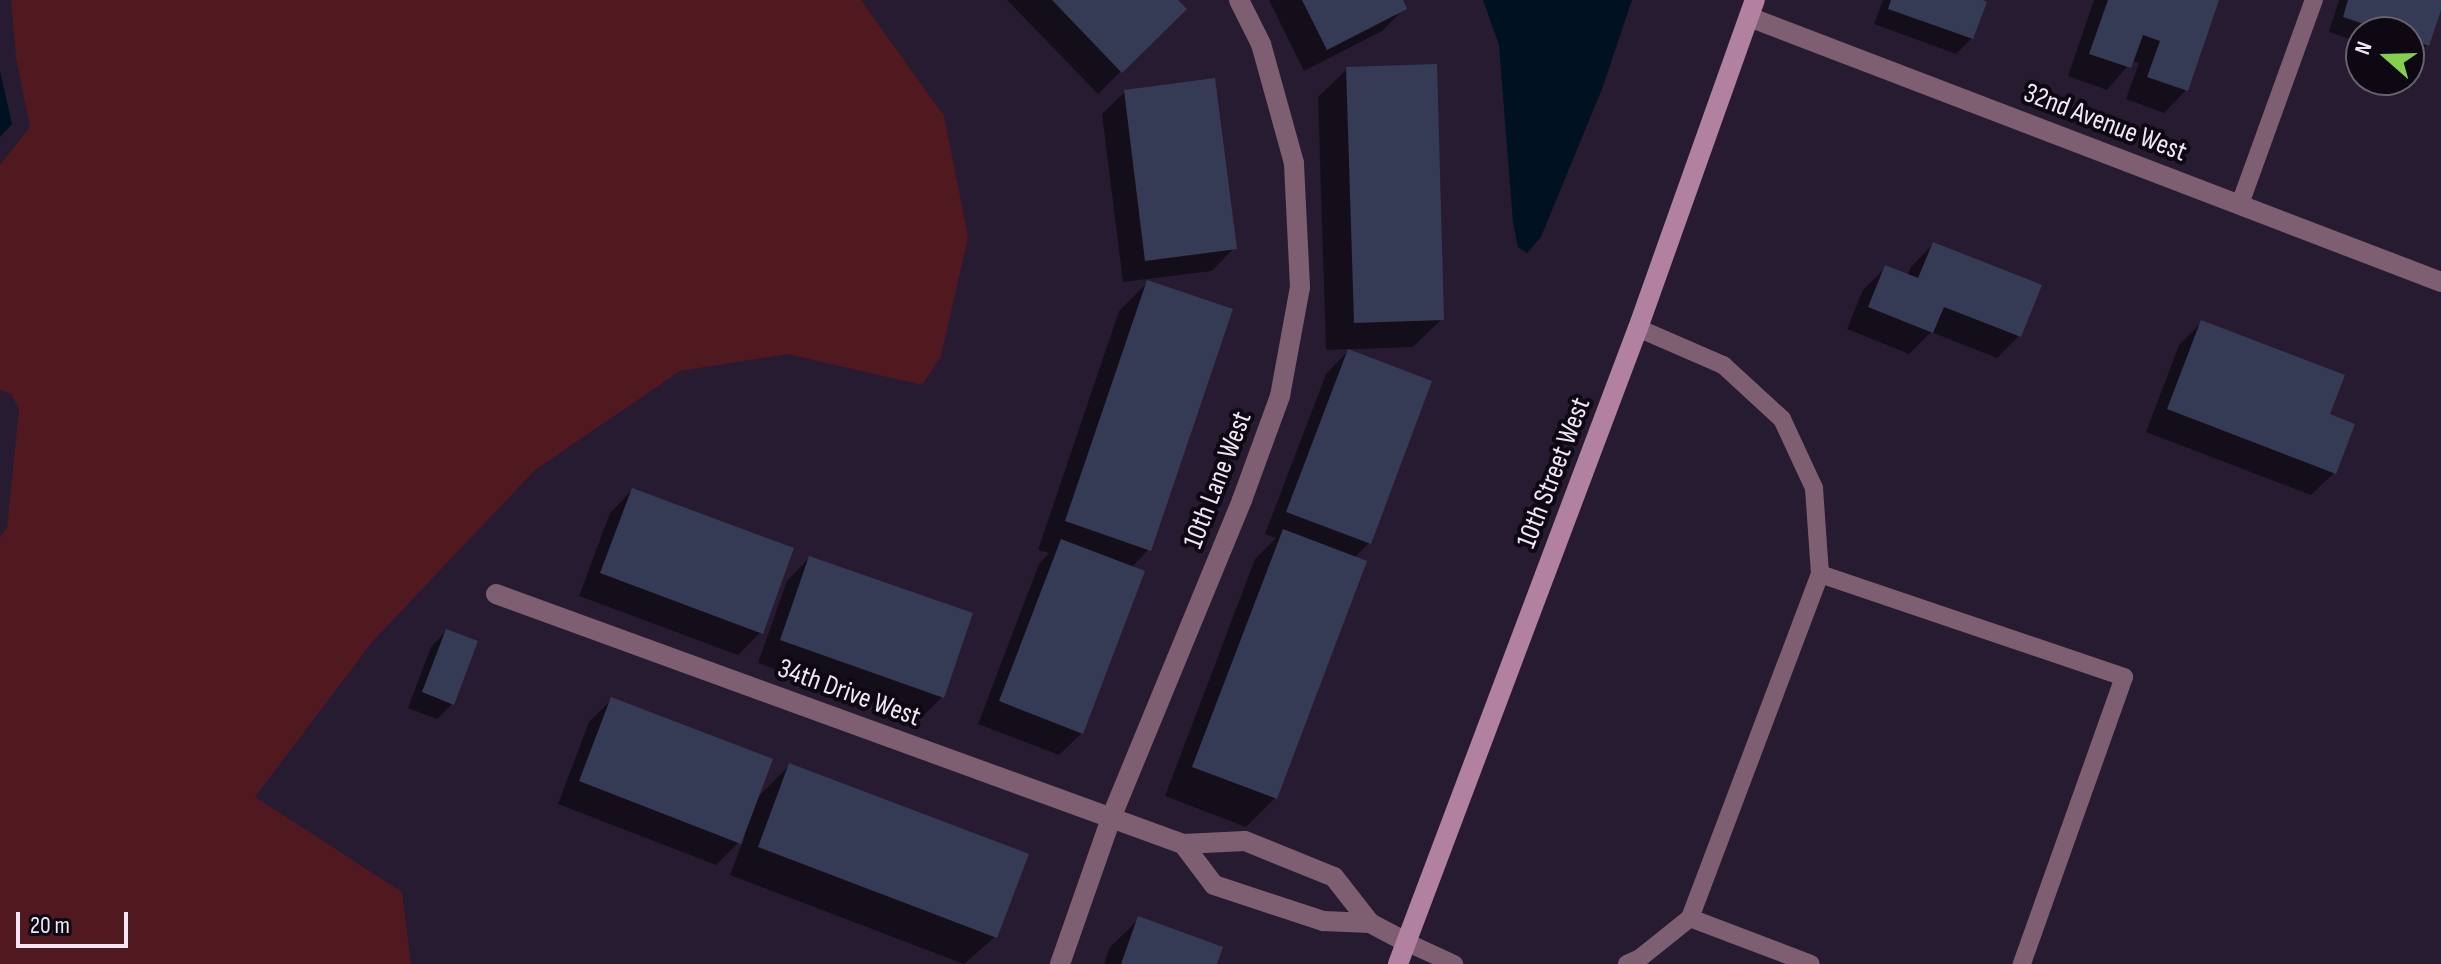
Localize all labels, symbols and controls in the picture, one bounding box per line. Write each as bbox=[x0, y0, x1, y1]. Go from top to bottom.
north arrow bbox=[2345, 16, 2425, 96]
text: N bbox=[2349, 38, 2379, 58]
street label: 32nd Avenue West bbox=[2019, 77, 2191, 169]
street label: 10th Street West bbox=[1510, 393, 1598, 553]
street label: 10th Lane West bbox=[1177, 407, 1259, 553]
street label: 34th Drive West bbox=[773, 652, 925, 734]
scale bar bbox=[20, 896, 132, 946]
text: 20 m bbox=[30, 911, 70, 940]

